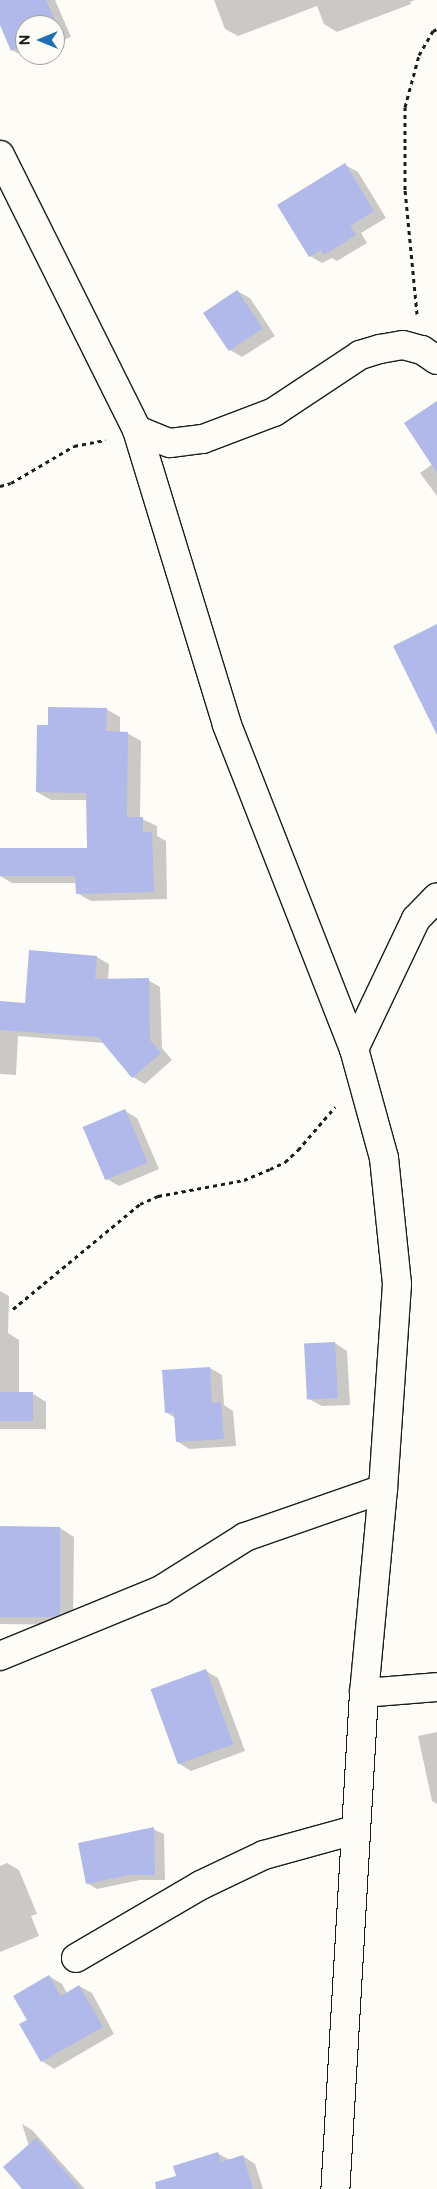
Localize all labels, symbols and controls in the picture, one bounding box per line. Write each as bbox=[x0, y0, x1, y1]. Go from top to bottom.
north arrow bbox=[15, 15, 65, 65]
text: N bbox=[17, 35, 34, 45]

